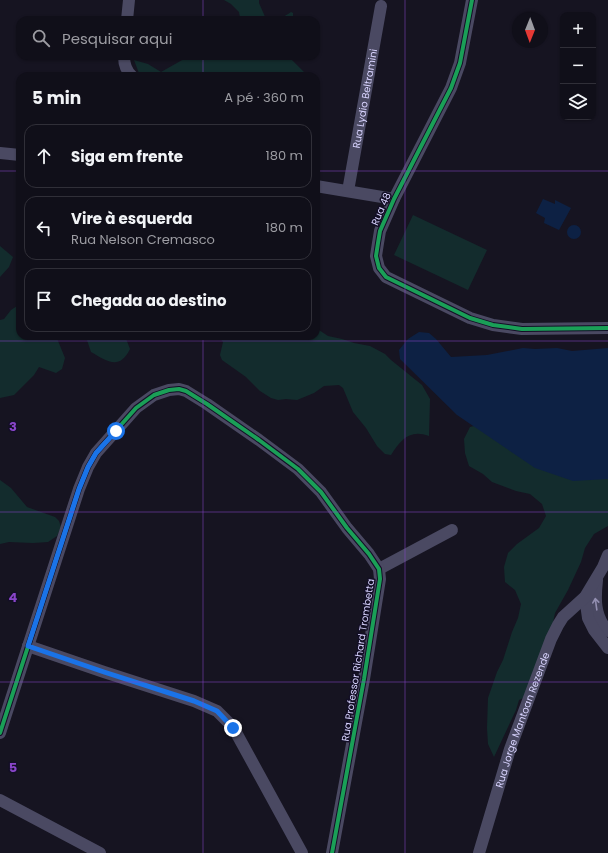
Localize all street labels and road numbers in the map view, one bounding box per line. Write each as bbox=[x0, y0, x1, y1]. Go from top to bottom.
street label: Rua Lydio Beltramini bbox=[348, 48, 381, 149]
street label: Rua 48 bbox=[367, 190, 395, 228]
street label: Rua Professor Richard Trombetta bbox=[338, 578, 378, 742]
street label: Rua Jorge Mantoan Rezende bbox=[491, 650, 553, 790]

